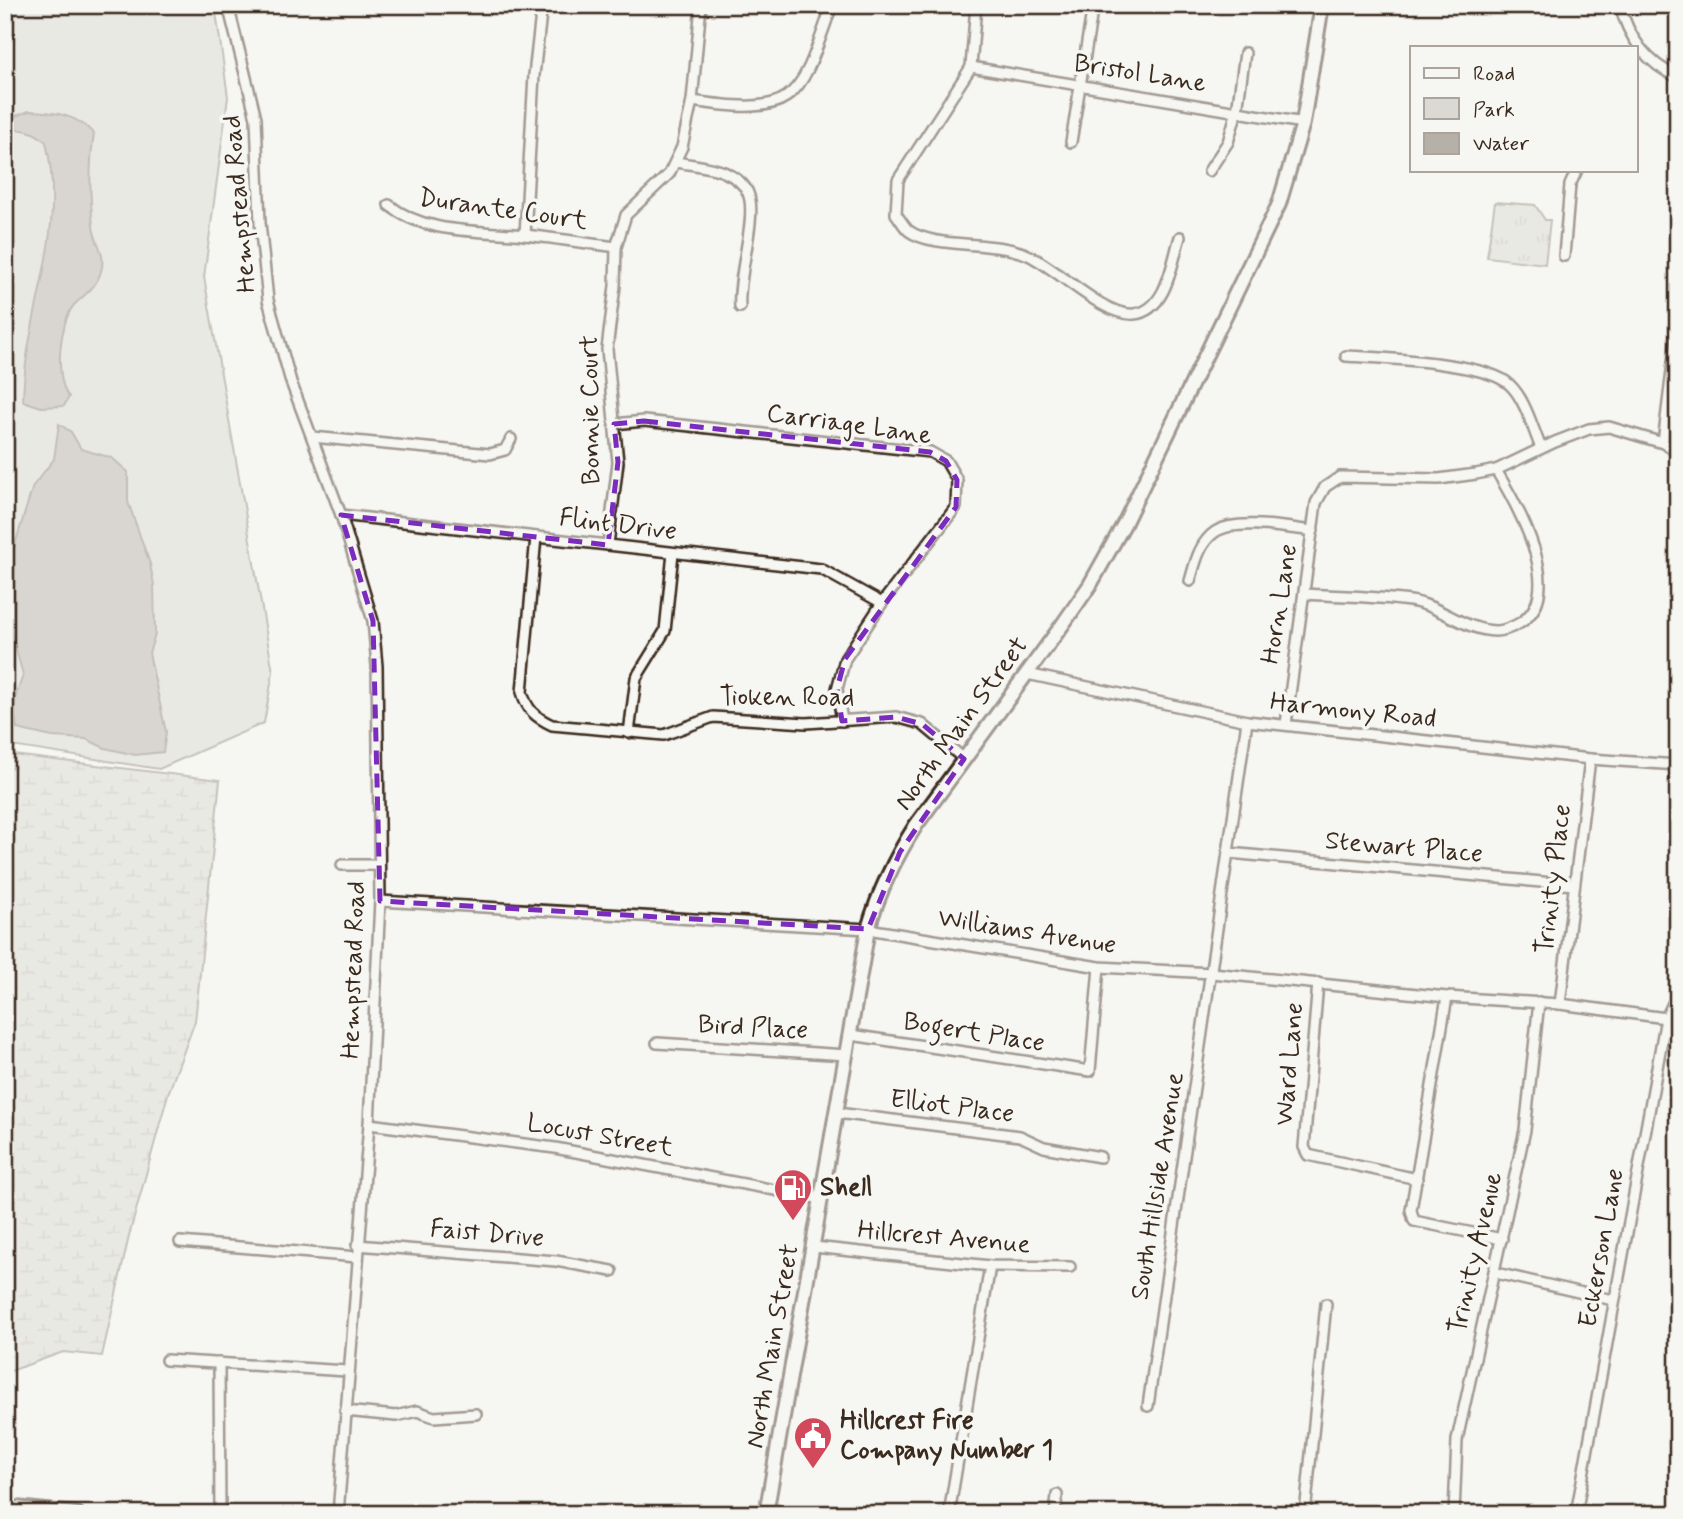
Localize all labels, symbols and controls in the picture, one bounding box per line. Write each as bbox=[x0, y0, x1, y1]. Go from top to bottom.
legend bbox=[1410, 46, 1638, 172]
street label: Bristol Lane bbox=[1071, 47, 1209, 101]
text: Road bbox=[1473, 60, 1515, 88]
text: Park bbox=[1473, 96, 1515, 124]
street label: Hempstead Road bbox=[215, 114, 265, 294]
text: Water bbox=[1473, 130, 1529, 158]
street label: Durante Court bbox=[416, 181, 590, 239]
street label: Bonnie Court bbox=[573, 335, 609, 485]
street label: Carriage Lane bbox=[764, 397, 934, 453]
street label: Flint Drive bbox=[557, 501, 679, 549]
street label: Horn Lane bbox=[1254, 541, 1306, 667]
street label: North Main Street bbox=[887, 630, 1037, 818]
street label: Tioken Road bbox=[720, 681, 854, 715]
street label: Harmony Road bbox=[1268, 685, 1438, 737]
street label: Trinity Place bbox=[1528, 802, 1580, 956]
street label: Stewart Place bbox=[1324, 824, 1484, 872]
street label: Hempstead Road bbox=[334, 880, 374, 1060]
street label: Williams Avenue bbox=[936, 901, 1118, 963]
street label: Ward Lane bbox=[1268, 1001, 1312, 1127]
street label: Bogert Place bbox=[901, 1005, 1047, 1064]
street label: Bird Place bbox=[697, 1008, 809, 1048]
street label: South Hillside Avenue bbox=[1123, 1070, 1193, 1302]
street label: Elliot Place bbox=[888, 1083, 1016, 1131]
street label: Locust Street bbox=[524, 1106, 676, 1166]
street label: Eckerson Lane bbox=[1571, 1166, 1633, 1330]
fuel station icon: Shell bbox=[772, 1167, 814, 1222]
street label: Trinity Avenue bbox=[1441, 1169, 1511, 1337]
place label: Shell bbox=[820, 1171, 872, 1205]
street label: Faist Drive bbox=[429, 1212, 545, 1256]
street label: Hillcrest Avenue bbox=[856, 1214, 1032, 1263]
street label: North Main Street bbox=[738, 1241, 808, 1451]
place label: Hillcrest Fire Company Number 1 bbox=[840, 1404, 1054, 1468]
public building icon: Hillcrest Fire Company Number 1 bbox=[792, 1415, 834, 1470]

